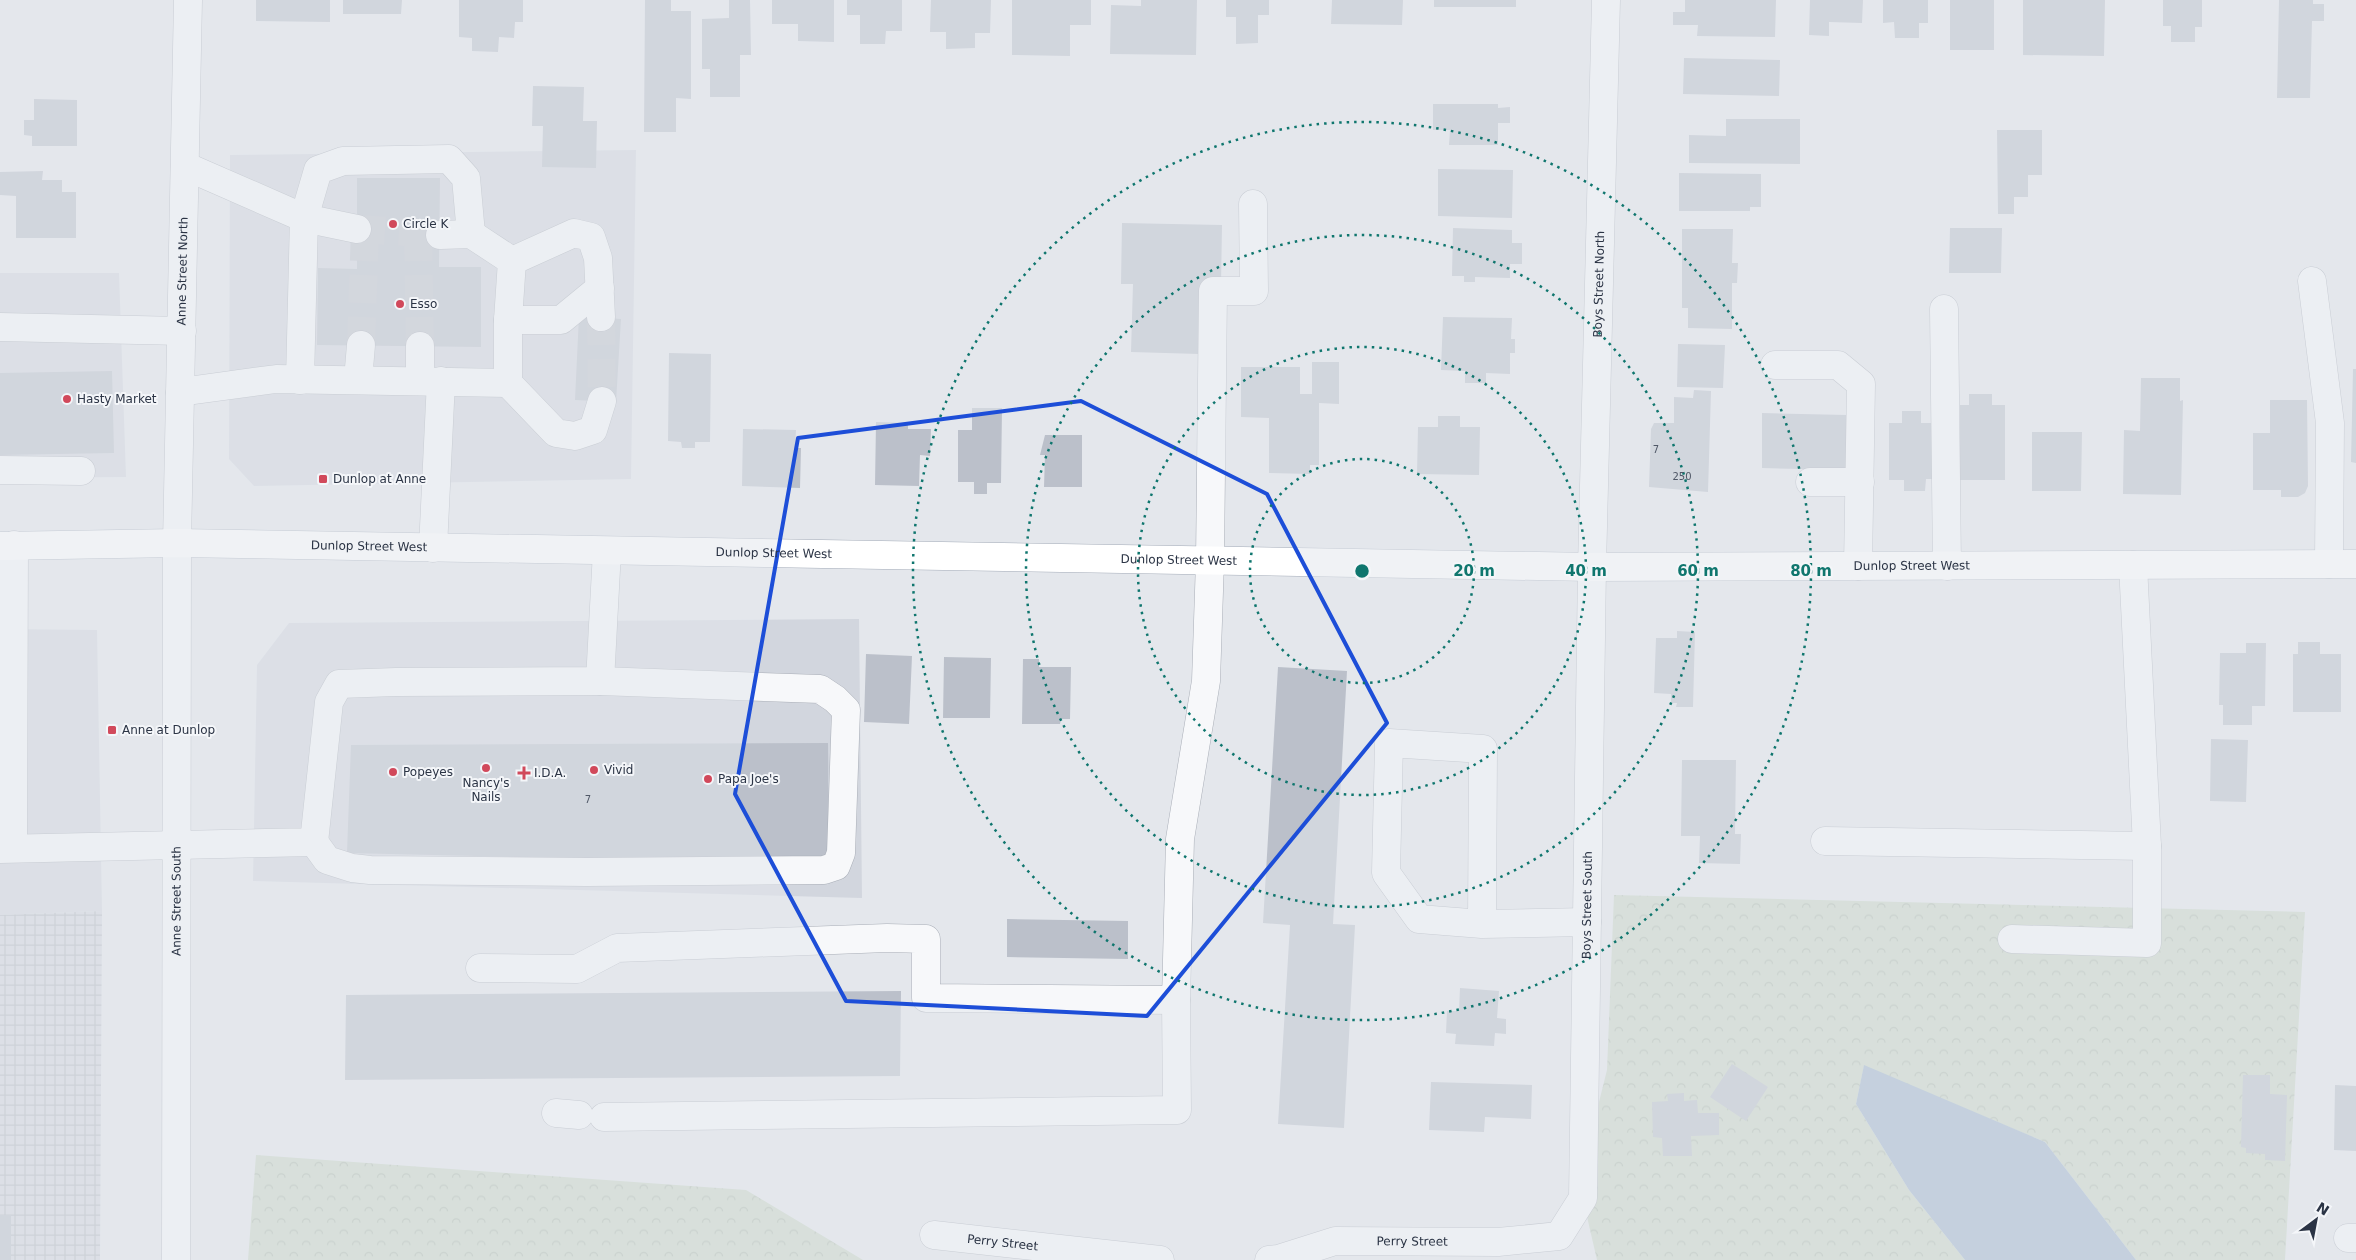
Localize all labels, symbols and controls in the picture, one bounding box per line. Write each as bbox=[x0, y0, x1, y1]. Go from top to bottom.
street label: Anne Street North bbox=[174, 217, 191, 325]
place label: Circle K bbox=[403, 217, 450, 231]
marker: Circle K bbox=[387, 218, 399, 230]
street label: Boys Street North bbox=[1591, 231, 1607, 338]
place label: Esso bbox=[410, 297, 437, 311]
marker: Esso bbox=[394, 298, 406, 310]
place label: Hasty Market bbox=[77, 392, 157, 406]
marker: Hasty Market bbox=[61, 393, 73, 405]
house number: 7 bbox=[1653, 444, 1659, 455]
house number: 250 bbox=[1672, 471, 1692, 482]
place label: Dunlop at Anne bbox=[333, 472, 426, 486]
marker: Dunlop at Anne bbox=[317, 473, 329, 485]
street label: Dunlop Street West bbox=[311, 538, 428, 554]
street label: Dunlop Street West bbox=[716, 545, 833, 561]
street label: Dunlop Street West bbox=[1120, 552, 1237, 568]
street label: Dunlop Street West bbox=[1853, 559, 1970, 573]
centre of rings bbox=[1353, 562, 1371, 580]
text: 20 m bbox=[1453, 562, 1495, 580]
text: 40 m bbox=[1565, 562, 1607, 580]
text: 60 m bbox=[1677, 562, 1719, 580]
text: 80 m bbox=[1790, 562, 1832, 580]
place label: Anne at Dunlop bbox=[122, 723, 215, 737]
marker: Anne at Dunlop bbox=[106, 724, 118, 736]
marker: Nancy's Nails bbox=[480, 762, 492, 774]
place label: Vivid bbox=[604, 763, 633, 777]
marker: Vivid bbox=[588, 764, 600, 776]
place label: Popeyes bbox=[403, 765, 453, 779]
marker: Popeyes bbox=[387, 766, 399, 778]
place label: I.D.A. bbox=[534, 766, 566, 780]
marker: I.D.A. bbox=[518, 767, 530, 779]
place label: Papa Joe's bbox=[718, 772, 779, 786]
marker: Papa Joe's bbox=[702, 773, 714, 785]
place label: Nancy's Nails bbox=[462, 776, 510, 804]
house number: 7 bbox=[585, 794, 591, 805]
street label: Anne Street South bbox=[169, 846, 184, 956]
street label: Boys Street South bbox=[1579, 851, 1595, 959]
north arrow bbox=[2291, 1195, 2341, 1245]
text: N bbox=[2314, 1199, 2332, 1219]
street label: Perry Street bbox=[966, 1232, 1039, 1253]
street label: Perry Street bbox=[1376, 1234, 1448, 1249]

